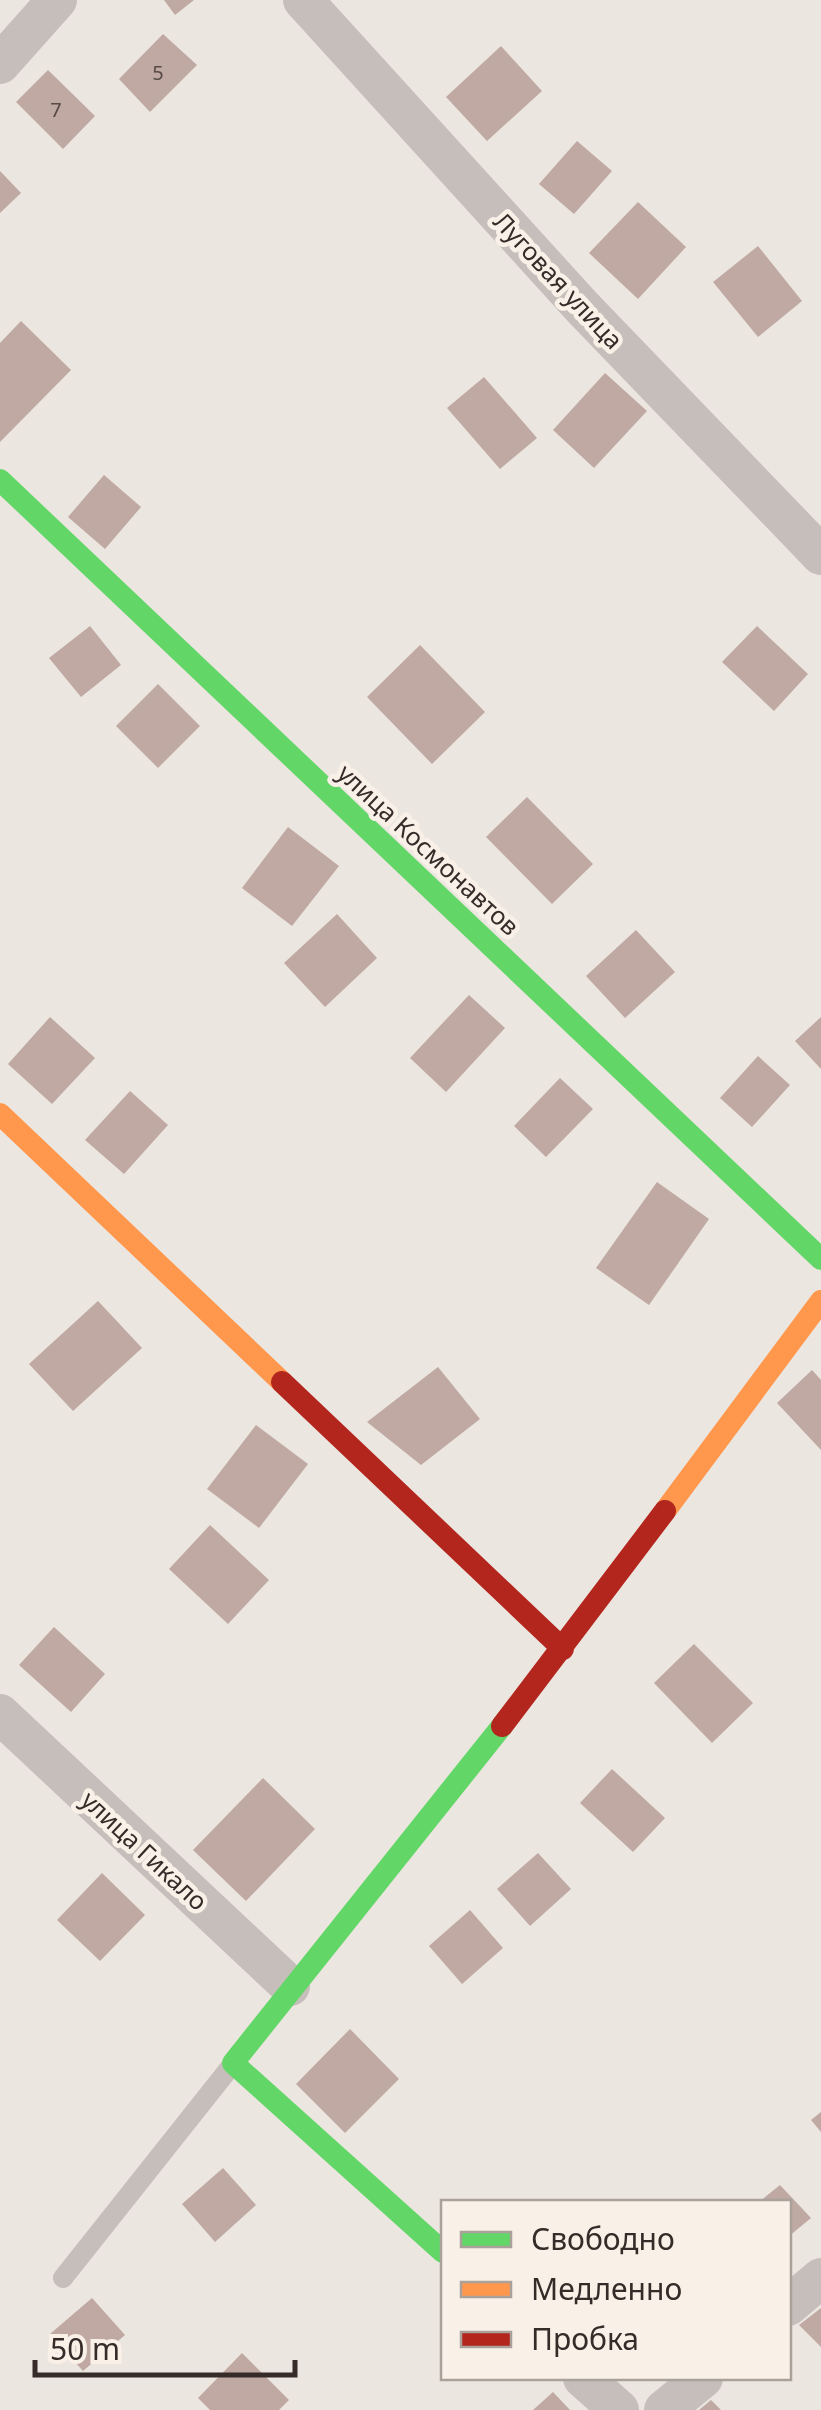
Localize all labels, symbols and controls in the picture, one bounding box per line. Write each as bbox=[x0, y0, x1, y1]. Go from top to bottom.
house number: 5 bbox=[152, 59, 164, 86]
house number: 7 bbox=[50, 96, 62, 123]
street label: Луговая улица bbox=[487, 204, 631, 356]
street label: улица Космонавтов bbox=[331, 756, 527, 942]
street label: улица Гикало bbox=[75, 1783, 215, 1917]
legend bbox=[441, 2200, 791, 2380]
text: Свободно bbox=[531, 2218, 675, 2259]
text: Медленно bbox=[531, 2268, 682, 2309]
scale bar bbox=[35, 2315, 295, 2377]
text: Пробка bbox=[531, 2318, 639, 2359]
text: 50 m bbox=[50, 2328, 120, 2369]

